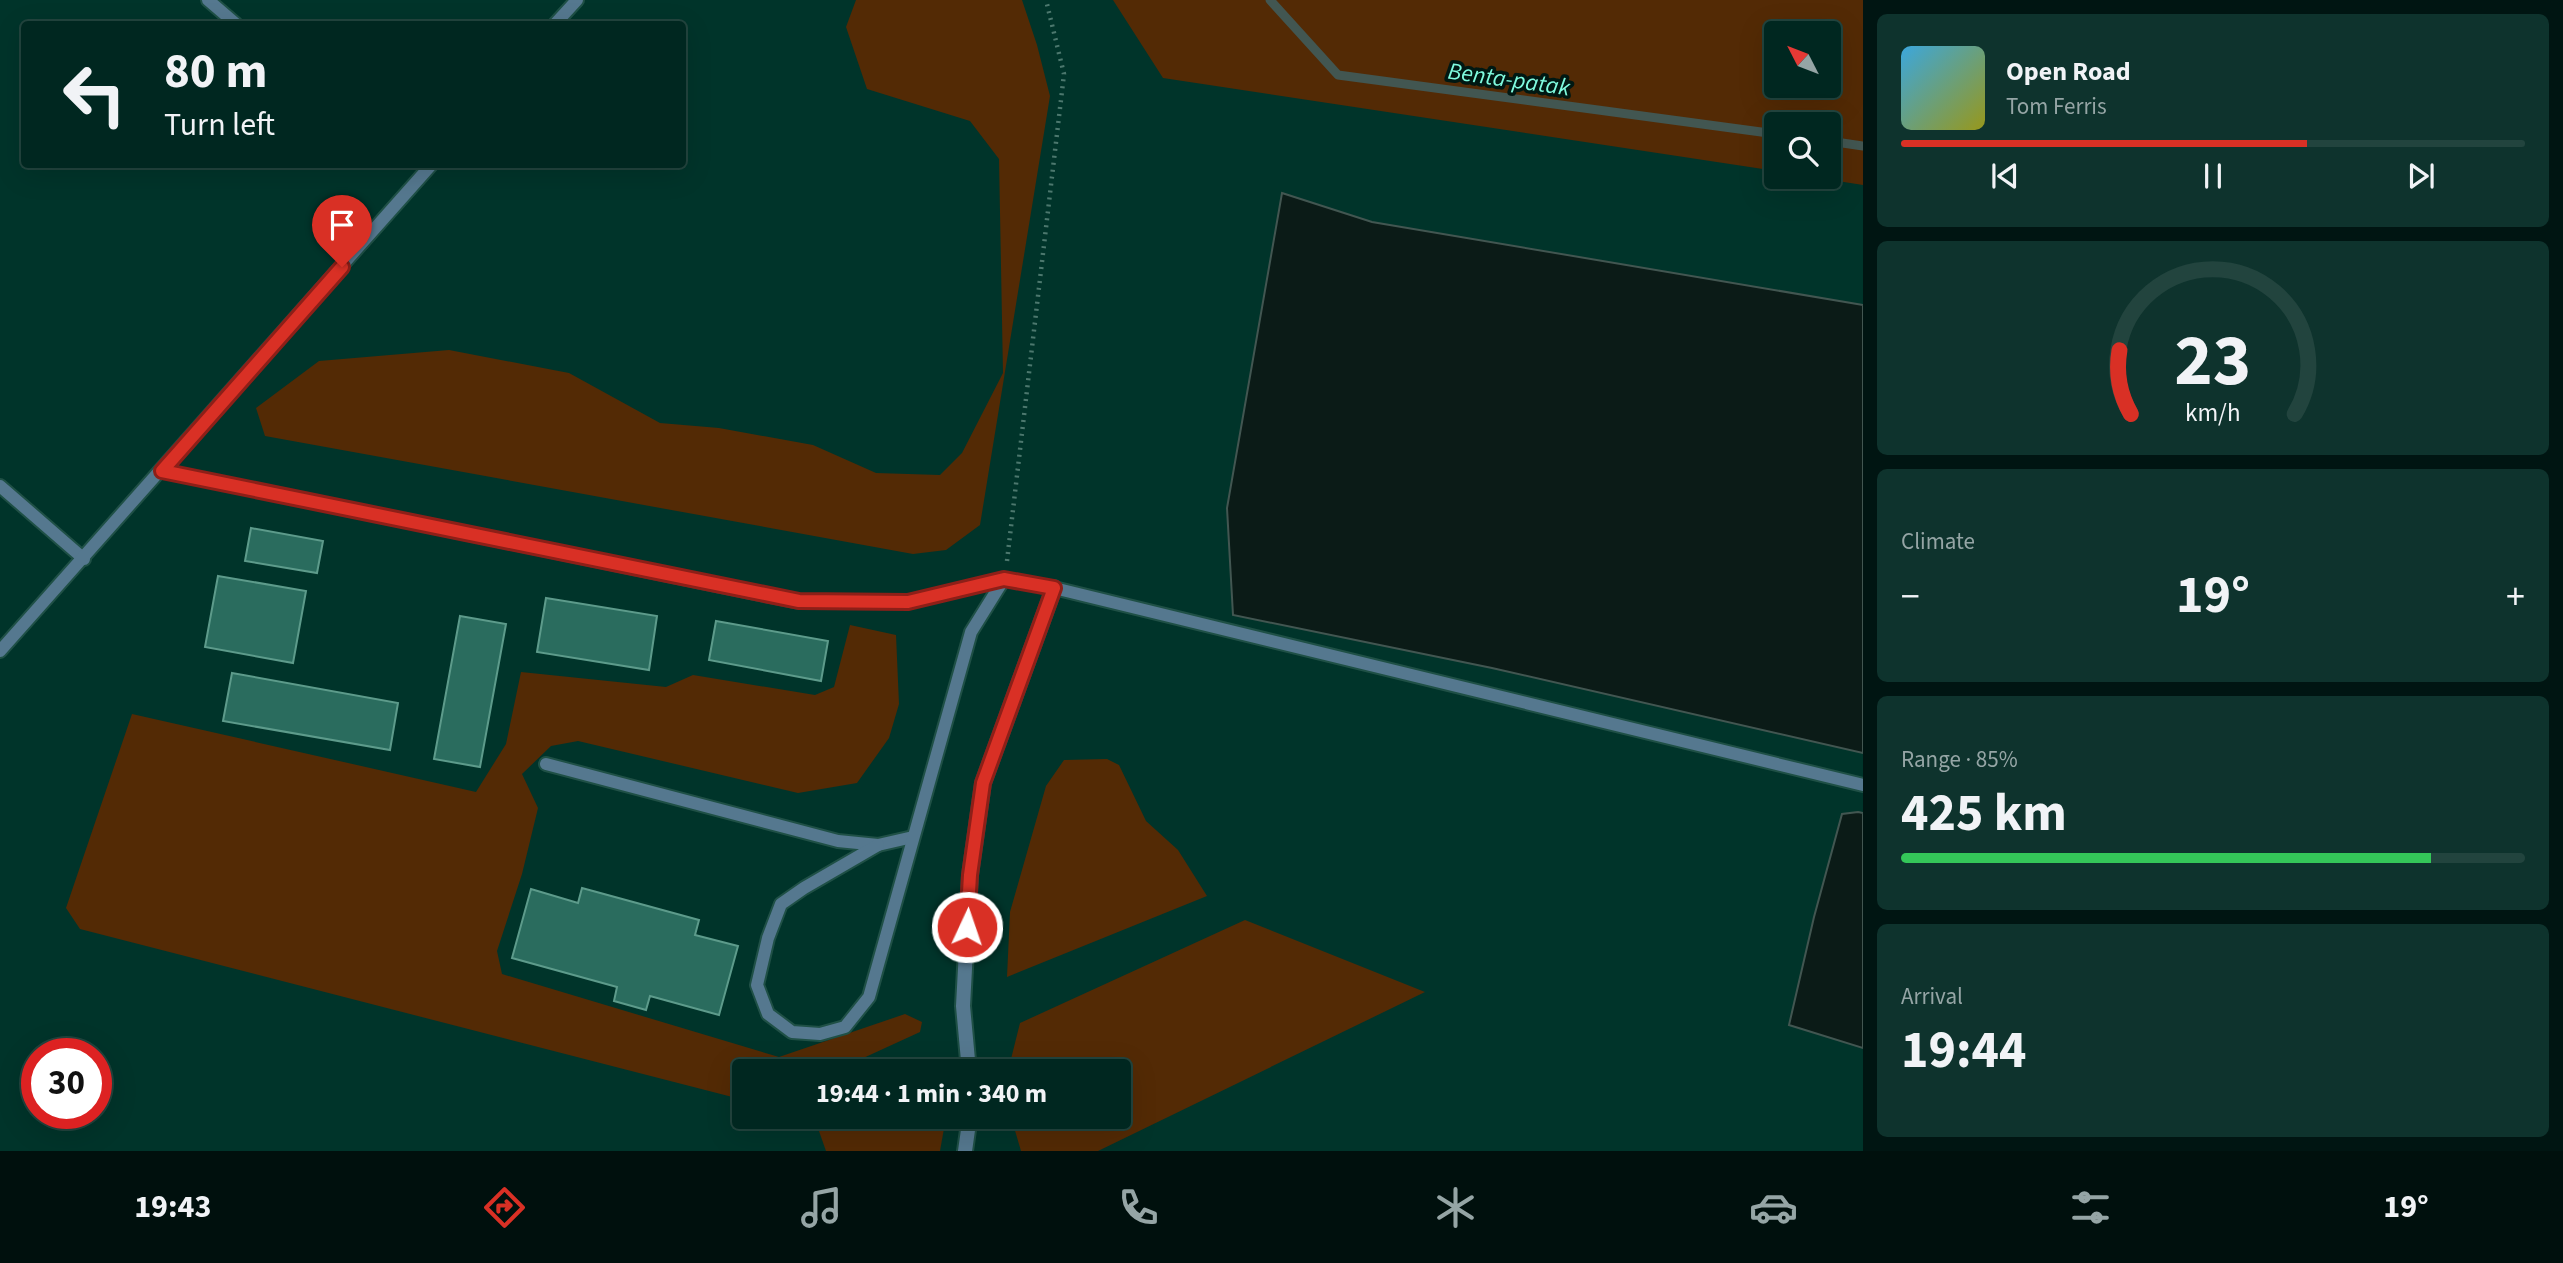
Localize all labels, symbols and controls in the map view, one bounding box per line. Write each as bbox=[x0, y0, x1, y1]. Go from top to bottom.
north arrow bbox=[1764, 21, 1841, 98]
map controls bbox=[1764, 21, 1841, 189]
text: 80 m bbox=[164, 37, 268, 107]
icon: left bbox=[49, 49, 140, 140]
text: Open Road bbox=[2006, 53, 2131, 90]
water label: Benta-patak bbox=[1446, 54, 1573, 105]
text: Tom Ferris bbox=[2006, 90, 2107, 123]
text: Turn left bbox=[164, 102, 275, 148]
button: search bbox=[1764, 112, 1841, 189]
icon: previous bbox=[1986, 157, 2024, 195]
icon: pause bbox=[2194, 157, 2232, 195]
icon: next bbox=[2402, 157, 2440, 195]
pin bbox=[312, 195, 372, 267]
icon: arrive bbox=[323, 206, 361, 244]
text: 23 bbox=[2175, 310, 2251, 414]
text: km/h bbox=[2185, 395, 2241, 431]
text: Climate bbox=[1901, 525, 1975, 558]
text: 19° bbox=[2176, 559, 2250, 633]
text: − bbox=[1901, 570, 1920, 624]
text: + bbox=[2506, 570, 2525, 624]
text: Range · 85% bbox=[1901, 743, 2018, 776]
text: 425 km bbox=[1901, 777, 2067, 851]
position arrow bbox=[930, 890, 1004, 964]
text: Arrival bbox=[1901, 980, 1963, 1013]
text: 19:44 bbox=[1901, 1014, 2026, 1088]
speed limit sign: 30 bbox=[21, 1038, 112, 1129]
text: 19:44 · 1 min · 340 m bbox=[816, 1075, 1047, 1112]
icon: directions bbox=[480, 1183, 529, 1232]
icon: music bbox=[797, 1183, 846, 1232]
icon: phone bbox=[1114, 1183, 1163, 1232]
icon: climate bbox=[1431, 1183, 1480, 1232]
icon: car bbox=[1749, 1183, 1798, 1232]
icon: filters bbox=[2066, 1183, 2115, 1232]
text: 19:43 bbox=[134, 1184, 211, 1230]
text: 19° bbox=[2383, 1184, 2429, 1230]

